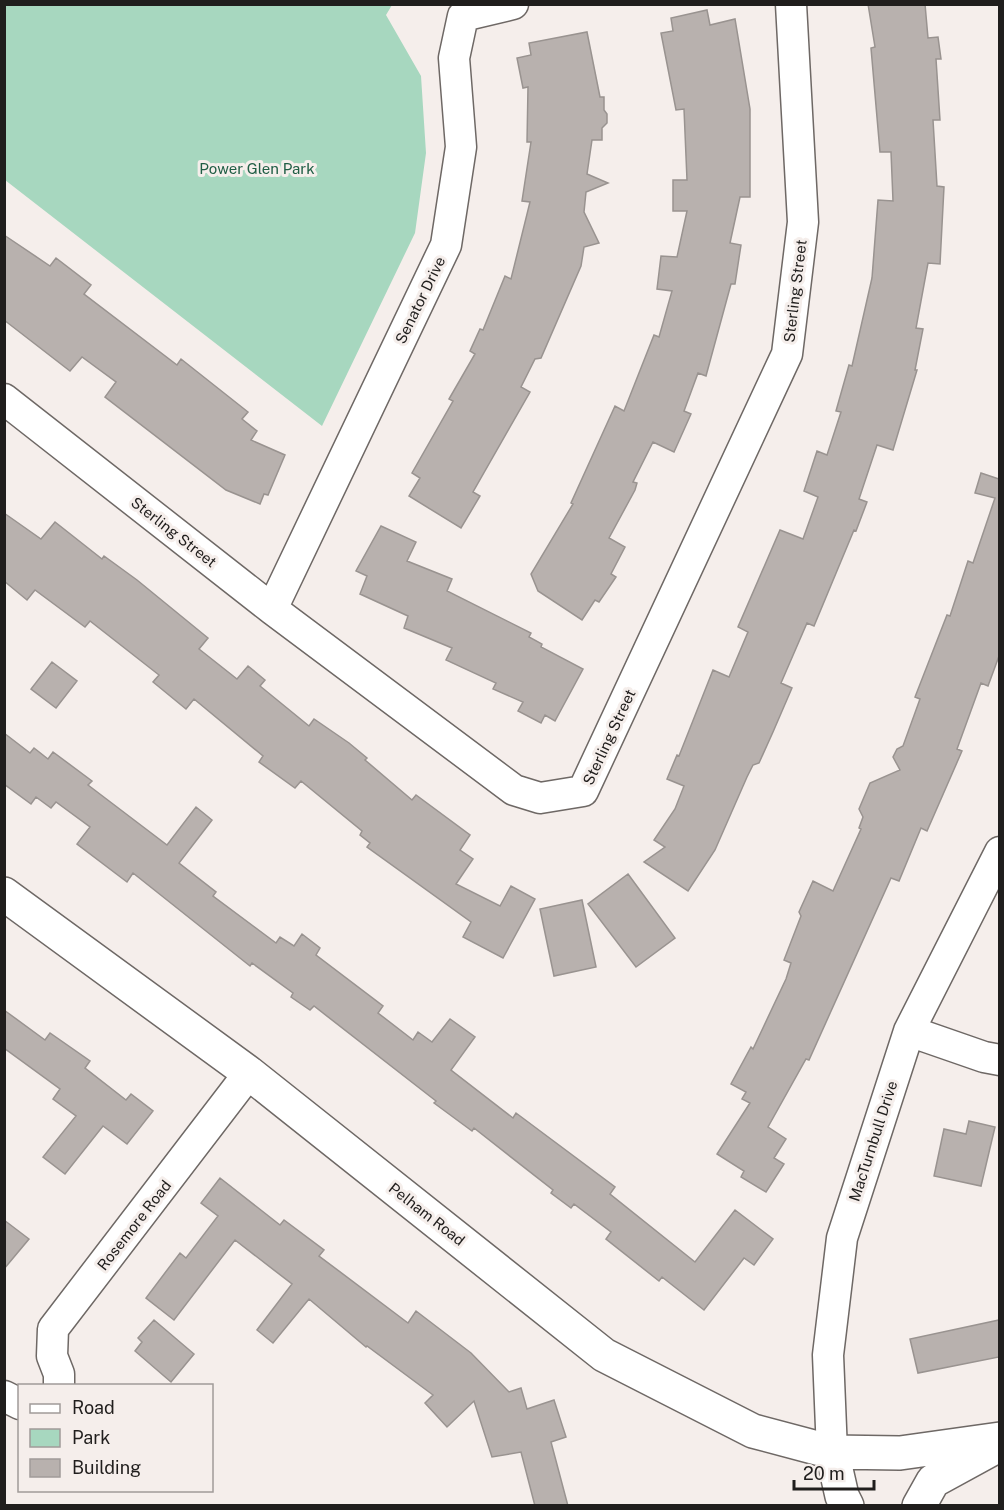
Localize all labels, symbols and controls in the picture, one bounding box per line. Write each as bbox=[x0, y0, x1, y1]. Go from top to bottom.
park label: Power Glen Park bbox=[199, 160, 315, 177]
street label: Sterling Street bbox=[780, 238, 810, 343]
street label: Senator Drive bbox=[392, 254, 448, 346]
street label: Sterling Street bbox=[128, 493, 220, 571]
street label: Sterling Street bbox=[579, 686, 639, 787]
street label: MacTurnbull Drive bbox=[845, 1079, 901, 1203]
street label: Rosemore Road bbox=[94, 1177, 174, 1273]
street label: Pelham Road bbox=[386, 1179, 468, 1249]
legend bbox=[18, 1384, 213, 1492]
text: Road bbox=[72, 1397, 115, 1418]
text: Park bbox=[72, 1427, 110, 1448]
scale bar bbox=[794, 1453, 874, 1491]
text: Building bbox=[72, 1457, 141, 1478]
text: 20 m bbox=[803, 1463, 845, 1484]

